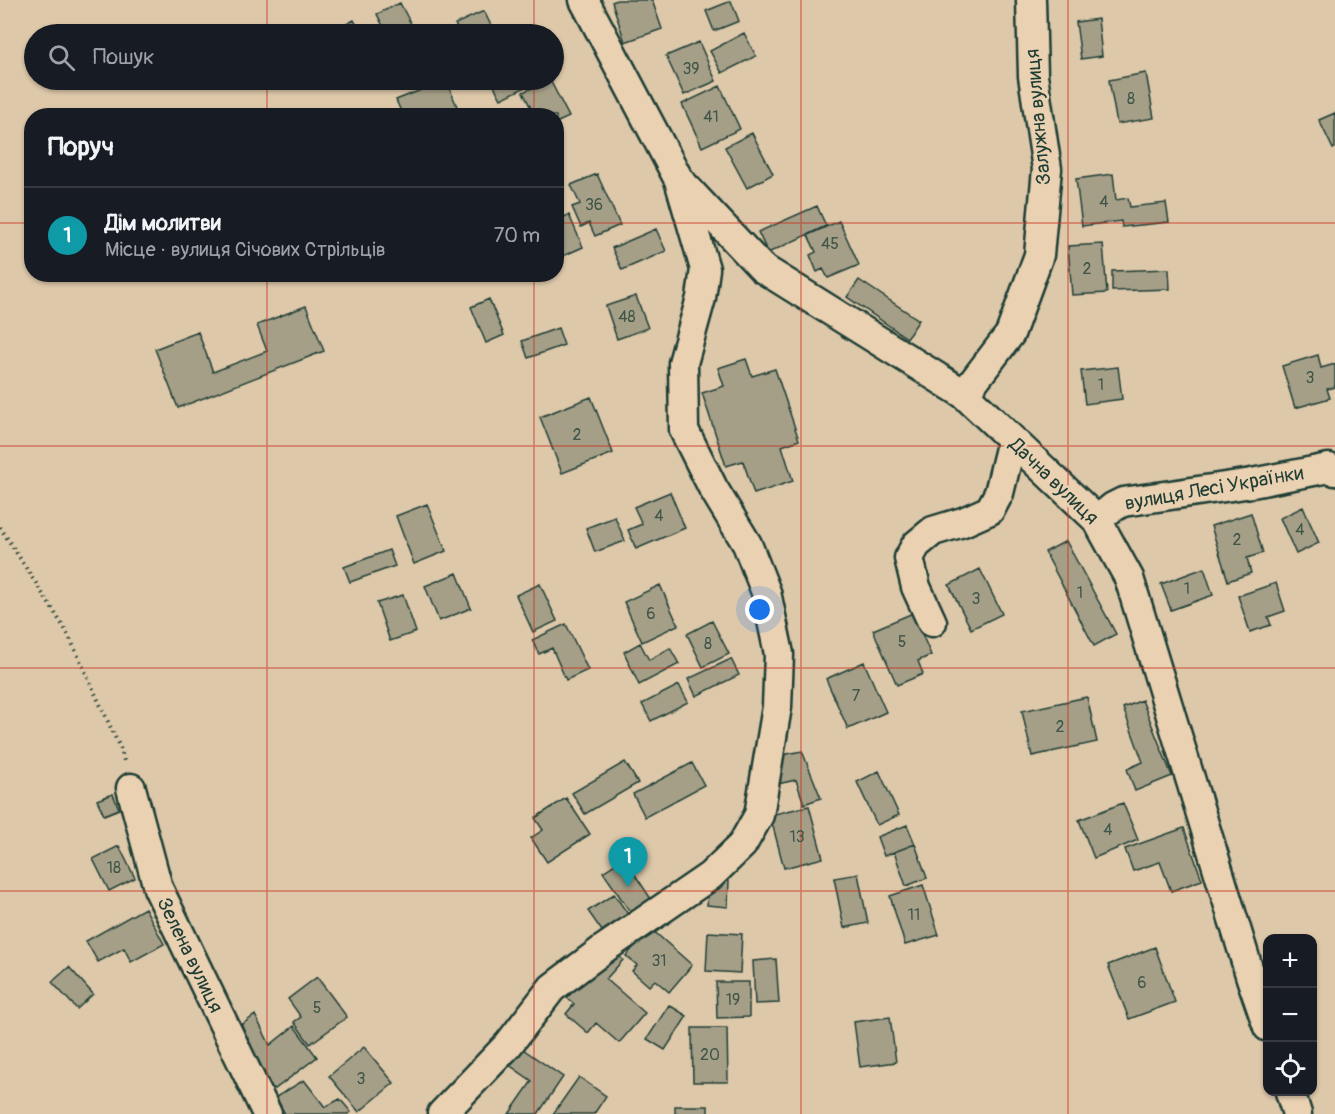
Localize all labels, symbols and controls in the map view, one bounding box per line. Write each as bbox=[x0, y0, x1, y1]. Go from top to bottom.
search box bbox=[24, 24, 564, 90]
icon: search bbox=[45, 41, 78, 74]
text: Пошук bbox=[93, 43, 154, 71]
street label: Залужна вулиця bbox=[1020, 48, 1056, 186]
house number: 39 bbox=[682, 59, 700, 79]
house number: 8 bbox=[1127, 89, 1135, 109]
house number: 41 bbox=[703, 107, 719, 127]
text: Поруч bbox=[48, 131, 114, 163]
house number: 4 bbox=[1099, 192, 1109, 212]
house number: 36 bbox=[585, 195, 603, 215]
text: Дім молитви bbox=[105, 209, 221, 237]
text: 1 bbox=[64, 223, 71, 248]
text: 70 m bbox=[494, 223, 540, 248]
house number: 45 bbox=[821, 234, 839, 254]
text: Місце · вулиця Січових Стрільців bbox=[105, 237, 386, 262]
house number: 2 bbox=[1083, 259, 1092, 279]
house number: 48 bbox=[618, 307, 636, 327]
house number: 3 bbox=[1306, 368, 1315, 388]
house number: 1 bbox=[1098, 375, 1104, 395]
house number: 2 bbox=[573, 425, 582, 445]
street label: Дачна вулиця bbox=[1003, 431, 1104, 530]
street label: вулиця Лесі Українки bbox=[1123, 460, 1305, 516]
house number: 4 bbox=[654, 506, 664, 526]
house number: 4 bbox=[1295, 520, 1305, 540]
house number: 2 bbox=[1233, 530, 1242, 550]
house number: 1 bbox=[1184, 579, 1190, 599]
house number: 1 bbox=[1077, 583, 1083, 603]
house number: 3 bbox=[972, 589, 981, 609]
your location bbox=[745, 595, 774, 624]
house number: 6 bbox=[646, 604, 656, 624]
house number: 5 bbox=[898, 632, 906, 652]
house number: 8 bbox=[704, 634, 712, 654]
house number: 7 bbox=[852, 686, 861, 706]
house number: 2 bbox=[1056, 717, 1065, 737]
house number: 4 bbox=[1103, 820, 1113, 840]
house number: 13 bbox=[789, 827, 805, 847]
pin: 1 bbox=[608, 838, 648, 887]
house number: 18 bbox=[107, 858, 121, 878]
street label: Зелена вулиця bbox=[151, 893, 229, 1017]
house number: 11 bbox=[908, 905, 920, 925]
map controls bbox=[1263, 934, 1317, 1096]
button: + bbox=[1263, 934, 1317, 988]
house number: 31 bbox=[651, 951, 667, 971]
house number: 6 bbox=[1137, 973, 1147, 993]
button: − bbox=[1263, 988, 1317, 1042]
house number: 19 bbox=[726, 990, 740, 1010]
house number: 5 bbox=[313, 998, 321, 1018]
button: locate bbox=[1263, 1042, 1317, 1096]
house number: 20 bbox=[700, 1045, 720, 1065]
house number: 3 bbox=[357, 1069, 366, 1089]

